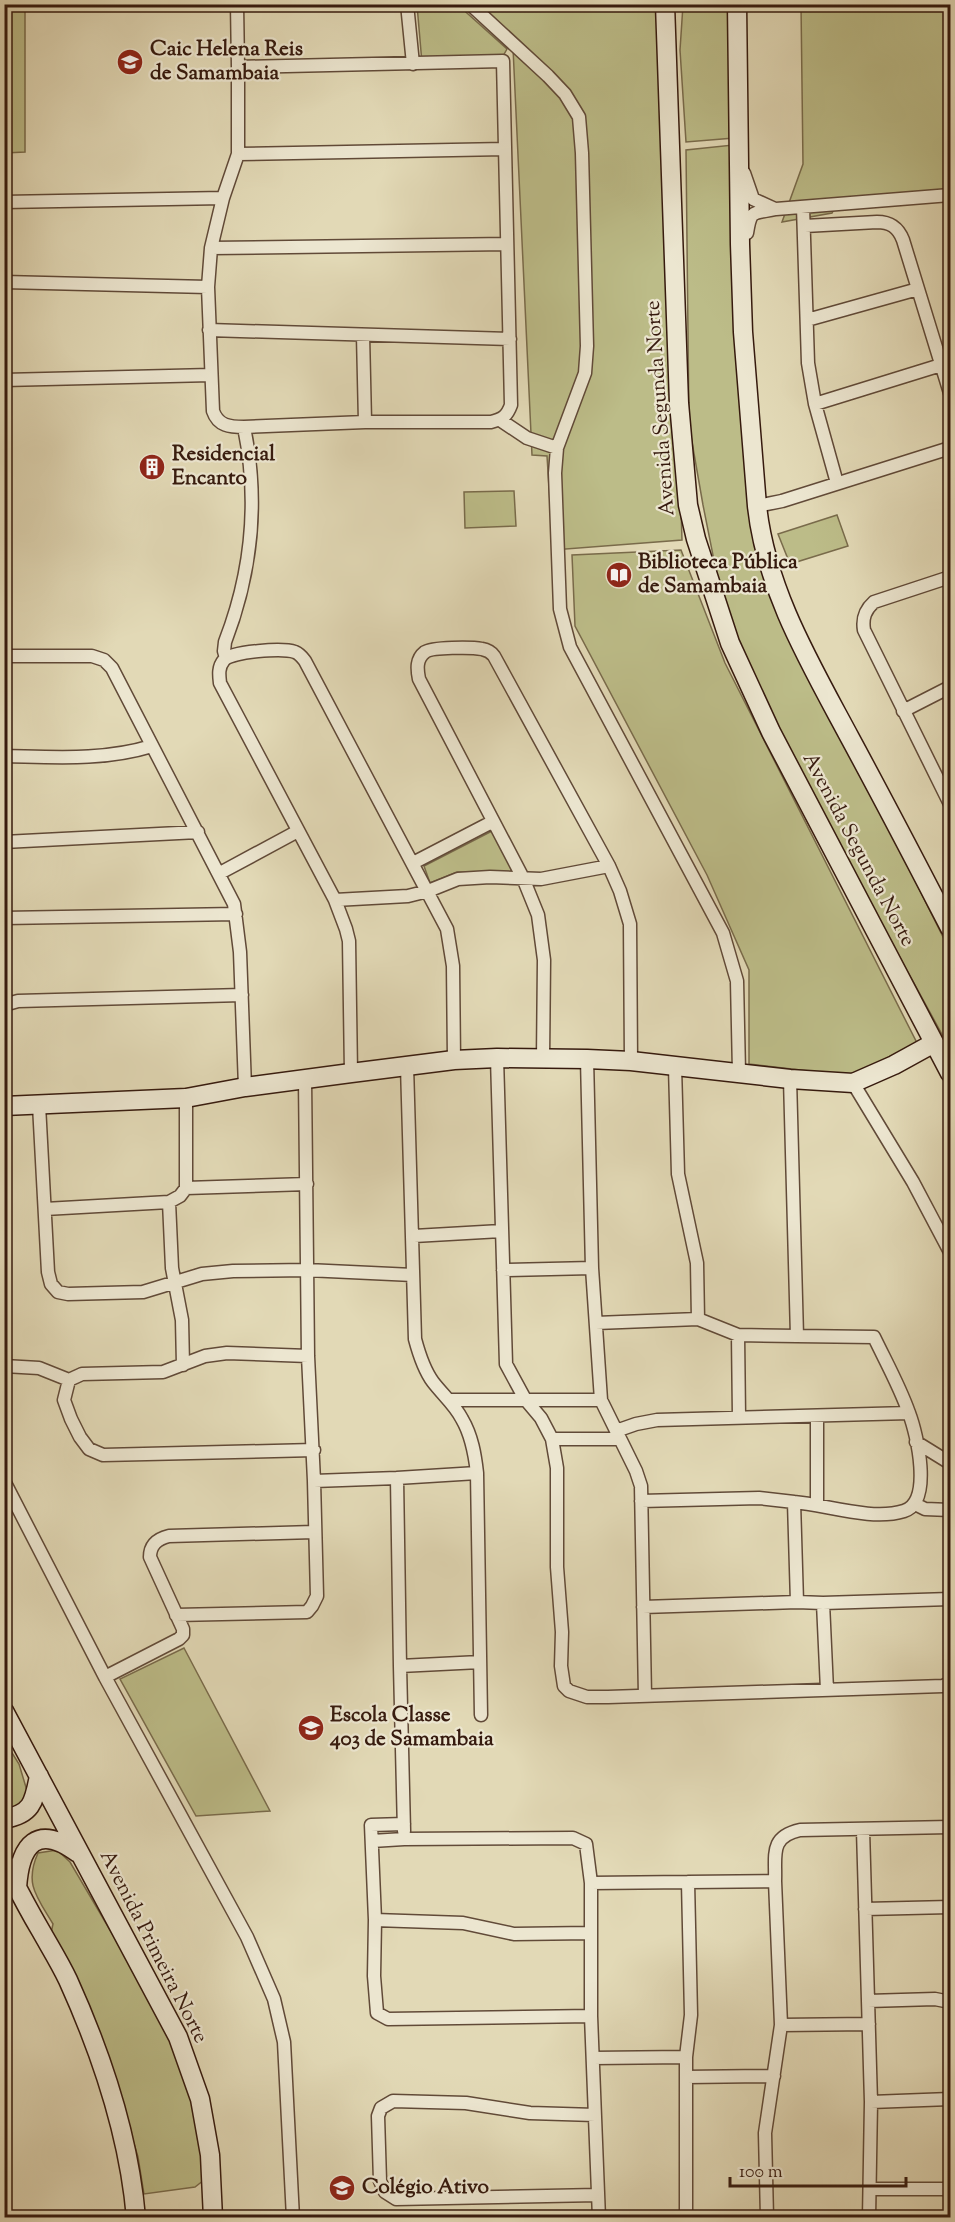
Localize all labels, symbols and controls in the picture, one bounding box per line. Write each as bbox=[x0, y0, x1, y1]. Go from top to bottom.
place label: Caic Helena Reis de Samambaia bbox=[150, 35, 303, 89]
school or university icon: Caic Helena Reis de Samambaia bbox=[115, 47, 145, 77]
street label: Avenida Segunda Norte bbox=[639, 299, 683, 517]
place label: Residencial Encanto bbox=[172, 440, 275, 494]
building icon: Residencial Encanto bbox=[137, 452, 167, 482]
place label: Biblioteca Pública de Samambaia bbox=[638, 548, 798, 602]
library icon: Biblioteca Pública de Samambaia bbox=[604, 560, 634, 590]
street label: Avenida Segunda Norte bbox=[794, 748, 922, 952]
place label: Escola Classe 403 de Samambaia bbox=[329, 1701, 494, 1755]
school or university icon: Escola Classe 403 de Samambaia bbox=[296, 1713, 326, 1743]
street label: Avenida Primeira Norte bbox=[91, 1845, 215, 2049]
scale bar bbox=[730, 2150, 906, 2188]
text: 100 m bbox=[739, 2160, 783, 2186]
school or university icon: Colégio Ativo bbox=[327, 2173, 357, 2203]
place label: Colégio Ativo bbox=[362, 2173, 489, 2203]

